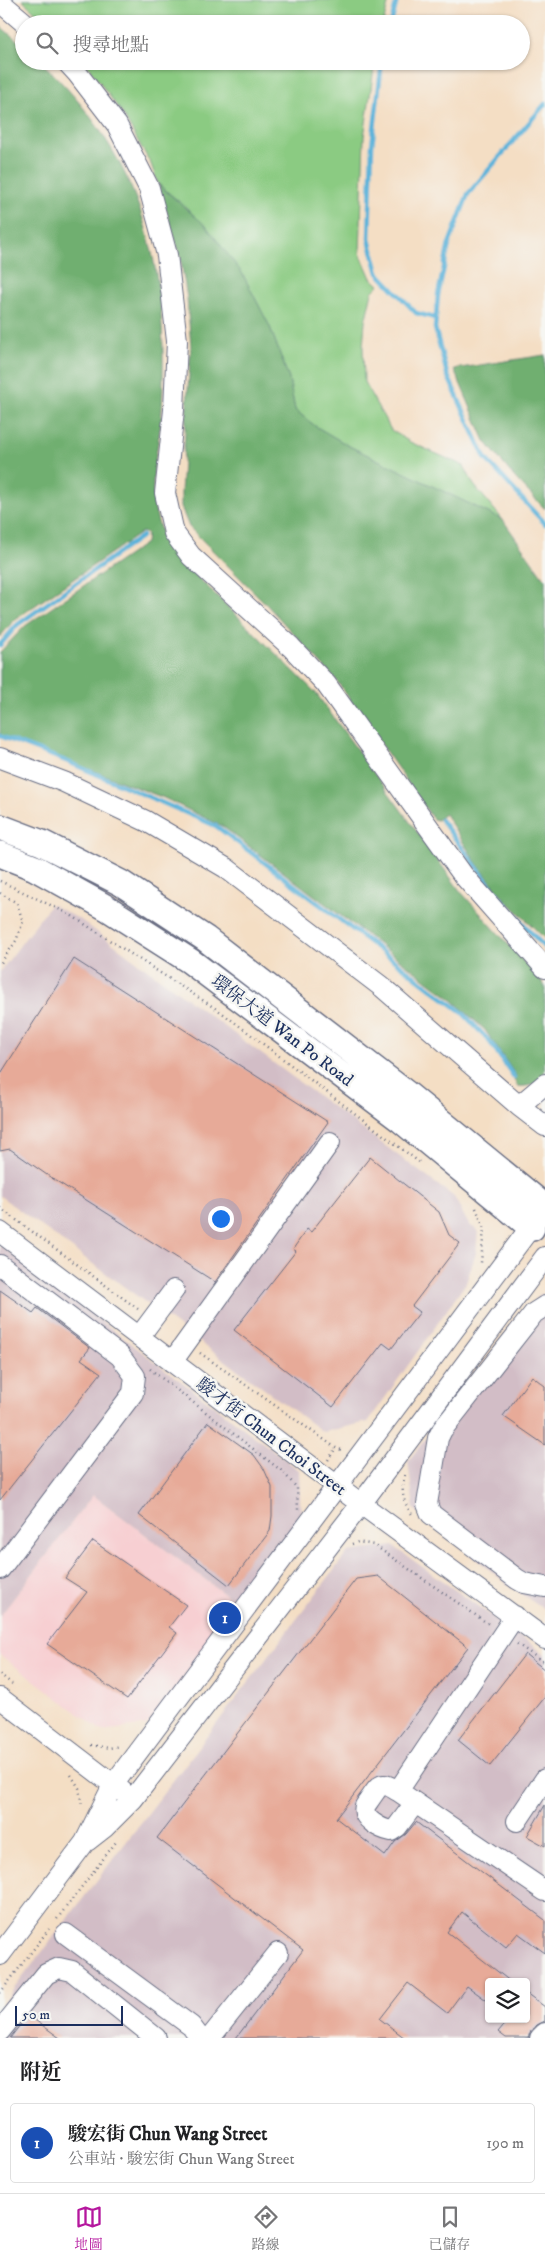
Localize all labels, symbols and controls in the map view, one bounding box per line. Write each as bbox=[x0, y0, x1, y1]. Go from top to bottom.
search box bbox=[15, 15, 530, 70]
icon: search bbox=[33, 29, 61, 57]
text: 搜尋地點 bbox=[73, 34, 149, 57]
street label: 環保大道 Wan Po Road bbox=[207, 970, 357, 1092]
your location bbox=[208, 1206, 234, 1232]
street label: 駿才街 Chun Choi Street bbox=[192, 1373, 351, 1501]
pin: 1 bbox=[209, 1599, 241, 1637]
map controls bbox=[485, 1978, 530, 2023]
button: layers bbox=[485, 1978, 530, 2023]
scale bar bbox=[15, 2003, 122, 2026]
text: 50 m bbox=[22, 2006, 50, 2024]
text: 附近 bbox=[20, 2060, 62, 2086]
text: 駿宏街 Chun Wang Street bbox=[68, 2123, 267, 2146]
text: 1 bbox=[34, 2133, 40, 2153]
text: 190 m bbox=[486, 2133, 524, 2153]
text: 公車站 · 駿宏街 Chun Wang Street bbox=[68, 2149, 295, 2169]
tab: 地圖 bbox=[75, 2203, 103, 2254]
tab: 路線 bbox=[252, 2203, 280, 2254]
tab: 已儲存 bbox=[429, 2203, 471, 2254]

